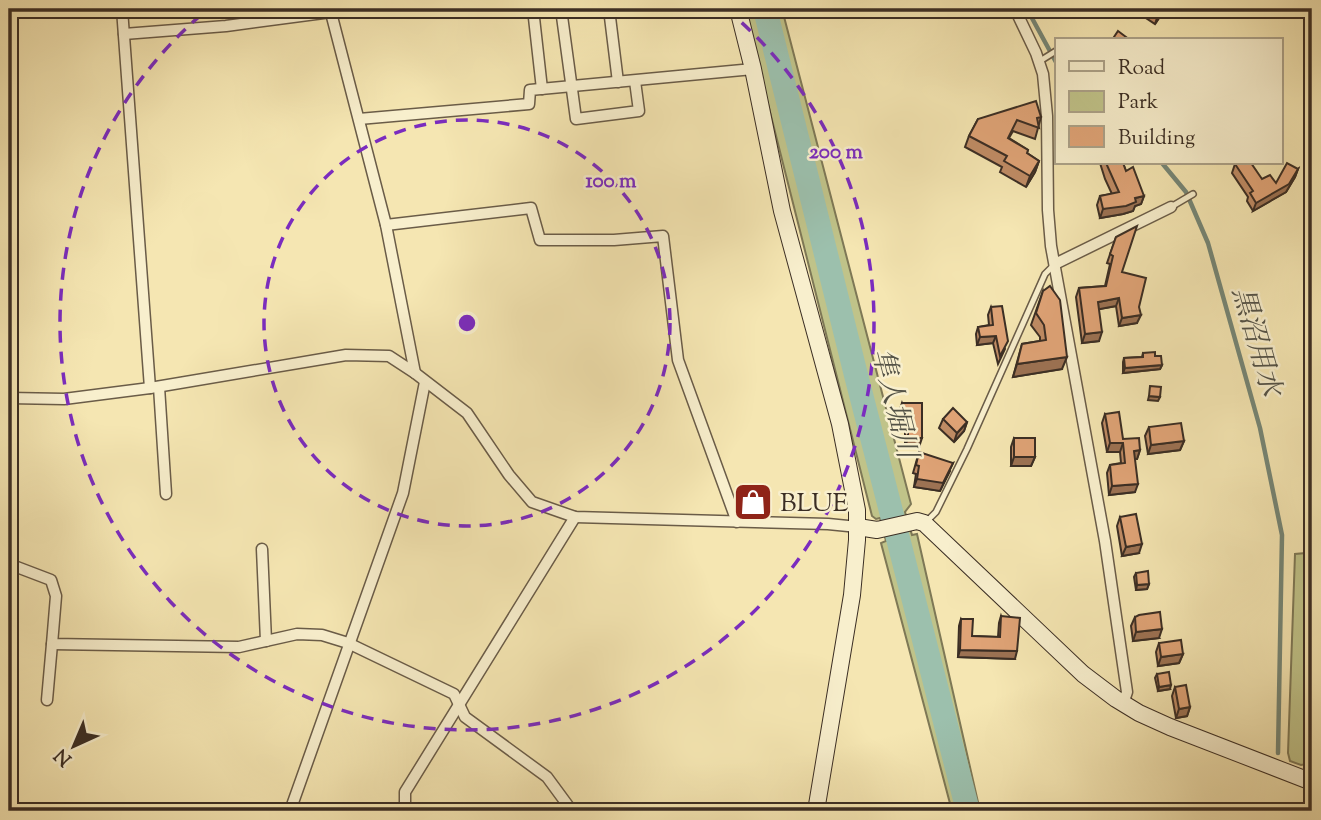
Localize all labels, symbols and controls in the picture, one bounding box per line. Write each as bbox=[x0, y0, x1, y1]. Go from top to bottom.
legend bbox=[1055, 38, 1282, 164]
text: Road bbox=[1118, 54, 1165, 84]
text: Park bbox=[1118, 88, 1159, 118]
text: Building bbox=[1118, 124, 1195, 154]
text: 200 m bbox=[809, 138, 864, 168]
text: 100 m bbox=[586, 167, 637, 197]
water label: 黒沼用水 bbox=[1220, 282, 1291, 404]
centre of rings bbox=[455, 311, 479, 335]
water label: 隼人堀川 bbox=[860, 345, 927, 466]
shop icon: BLUE bbox=[732, 481, 774, 523]
place label: BLUE bbox=[780, 486, 848, 523]
north arrow bbox=[38, 712, 108, 782]
text: N bbox=[49, 741, 79, 771]

